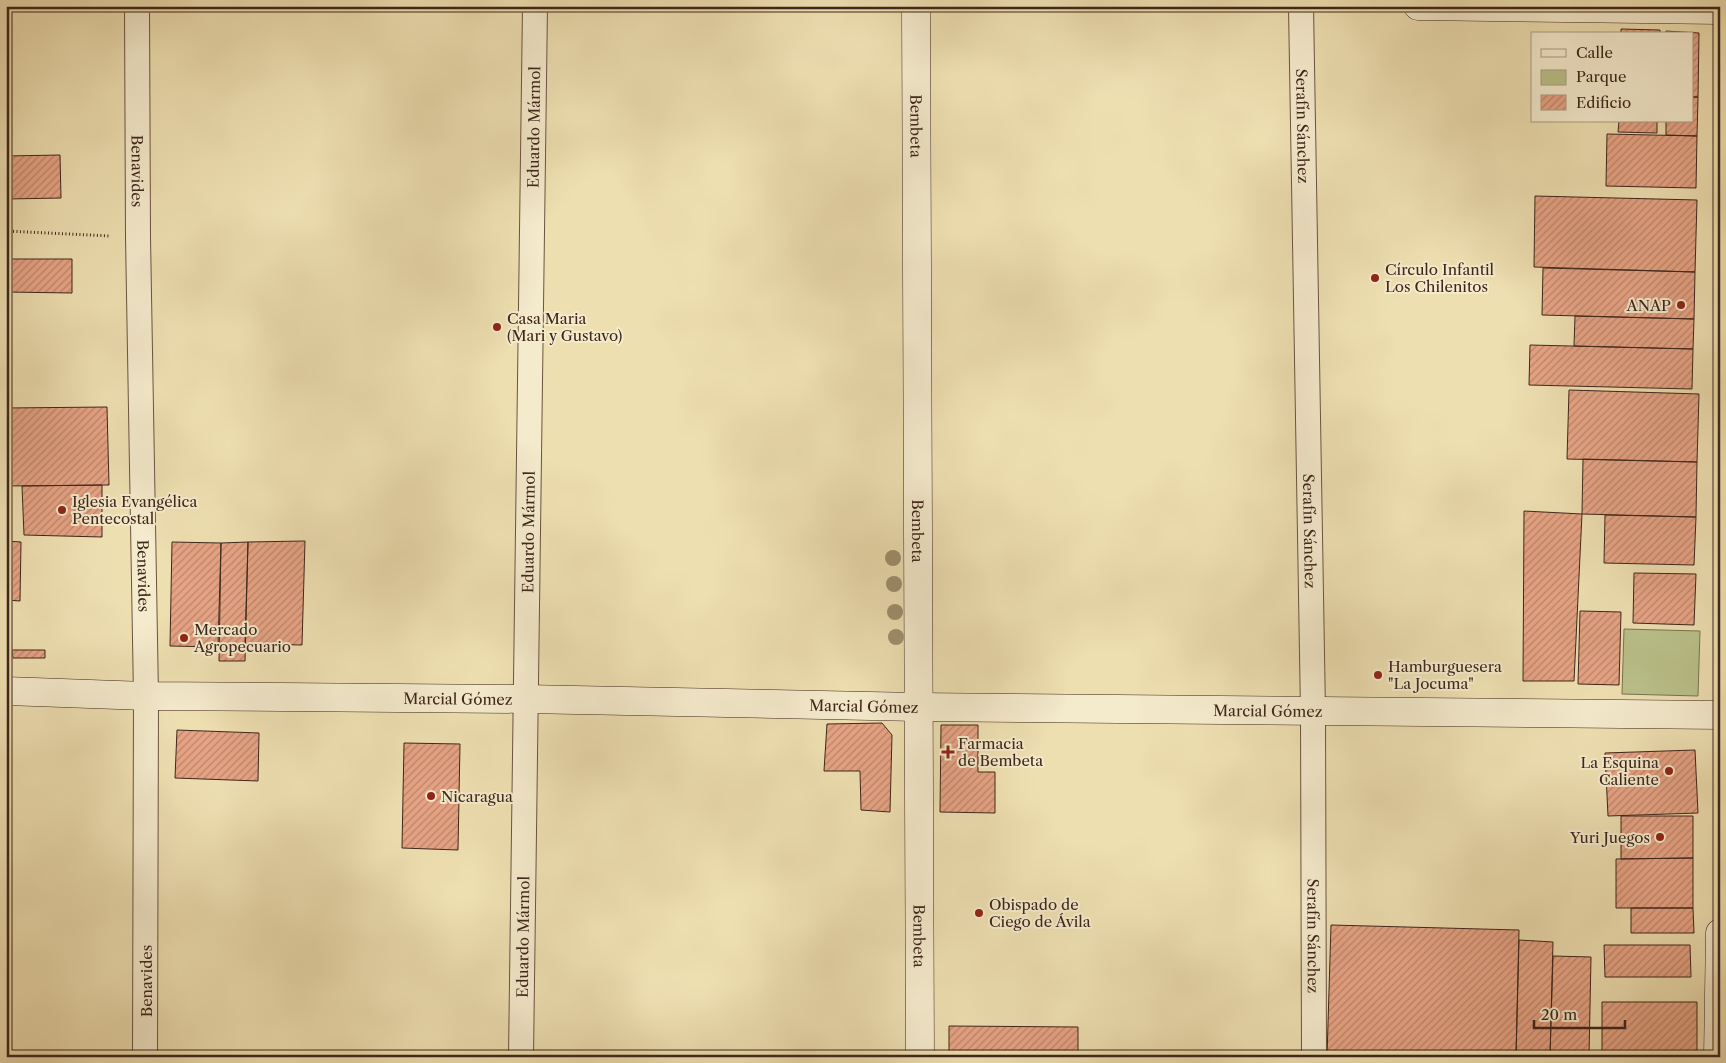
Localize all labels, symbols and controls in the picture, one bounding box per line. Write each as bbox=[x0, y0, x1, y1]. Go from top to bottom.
legend bbox=[1531, 32, 1694, 122]
text: Calle bbox=[1576, 43, 1613, 62]
street label: Eduardo Mármol bbox=[523, 65, 544, 188]
text: Parque bbox=[1576, 67, 1626, 86]
street label: Serafín Sánchez bbox=[1293, 68, 1314, 184]
text: Edificio bbox=[1576, 93, 1631, 112]
street label: Bembeta bbox=[907, 94, 926, 158]
street label: Benavides bbox=[128, 135, 147, 207]
place label: Círculo Infantil Los Chilenitos bbox=[1385, 260, 1495, 296]
marker: Círculo Infantil Los Chilenitos bbox=[1369, 272, 1381, 284]
place label: ANAP bbox=[1626, 296, 1671, 315]
marker: ANAP bbox=[1675, 299, 1687, 311]
place label: Casa Maria (Mari y Gustavo) bbox=[507, 309, 622, 345]
marker: Casa Maria (Mari y Gustavo) bbox=[491, 321, 503, 333]
street label: Eduardo Mármol bbox=[518, 470, 538, 593]
street label: Serafín Sánchez bbox=[1299, 473, 1320, 589]
place label: Iglesia Evangélica Pentecostal bbox=[72, 492, 197, 528]
street label: Bembeta bbox=[908, 499, 928, 563]
marker: Iglesia Evangélica Pentecostal bbox=[56, 504, 68, 516]
street label: Benavides bbox=[134, 539, 154, 612]
place label: Mercado Agropecuario bbox=[193, 620, 291, 656]
marker: Mercado Agropecuario bbox=[178, 632, 190, 644]
place label: Hamburguesera "La Jocuma" bbox=[1388, 657, 1502, 693]
marker: Hamburguesera "La Jocuma" bbox=[1372, 669, 1384, 681]
street label: Marcial Gómez bbox=[403, 689, 513, 708]
street label: Marcial Gómez bbox=[809, 695, 919, 717]
street label: Marcial Gómez bbox=[1213, 700, 1323, 721]
place label: Farmacia de Bembeta bbox=[958, 734, 1043, 770]
marker: Farmacia de Bembeta bbox=[942, 746, 954, 758]
place label: La Esquina Caliente bbox=[1580, 753, 1659, 789]
marker: La Esquina Caliente bbox=[1663, 765, 1675, 777]
place label: Nicaragua bbox=[441, 787, 513, 806]
marker: Nicaragua bbox=[425, 790, 437, 802]
place label: Yuri Juegos bbox=[1569, 828, 1650, 847]
marker: Yuri Juegos bbox=[1654, 831, 1666, 843]
street label: Eduardo Mármol bbox=[512, 875, 533, 998]
street label: Serafín Sánchez bbox=[1304, 879, 1323, 994]
place label: Obispado de Ciego de Ávila bbox=[989, 895, 1091, 931]
street label: Bembeta bbox=[910, 904, 929, 968]
marker: Obispado de Ciego de Ávila bbox=[973, 907, 985, 919]
street label: Benavides bbox=[137, 945, 156, 1017]
scale bar bbox=[1534, 998, 1625, 1030]
text: 20 m bbox=[1541, 1005, 1577, 1024]

